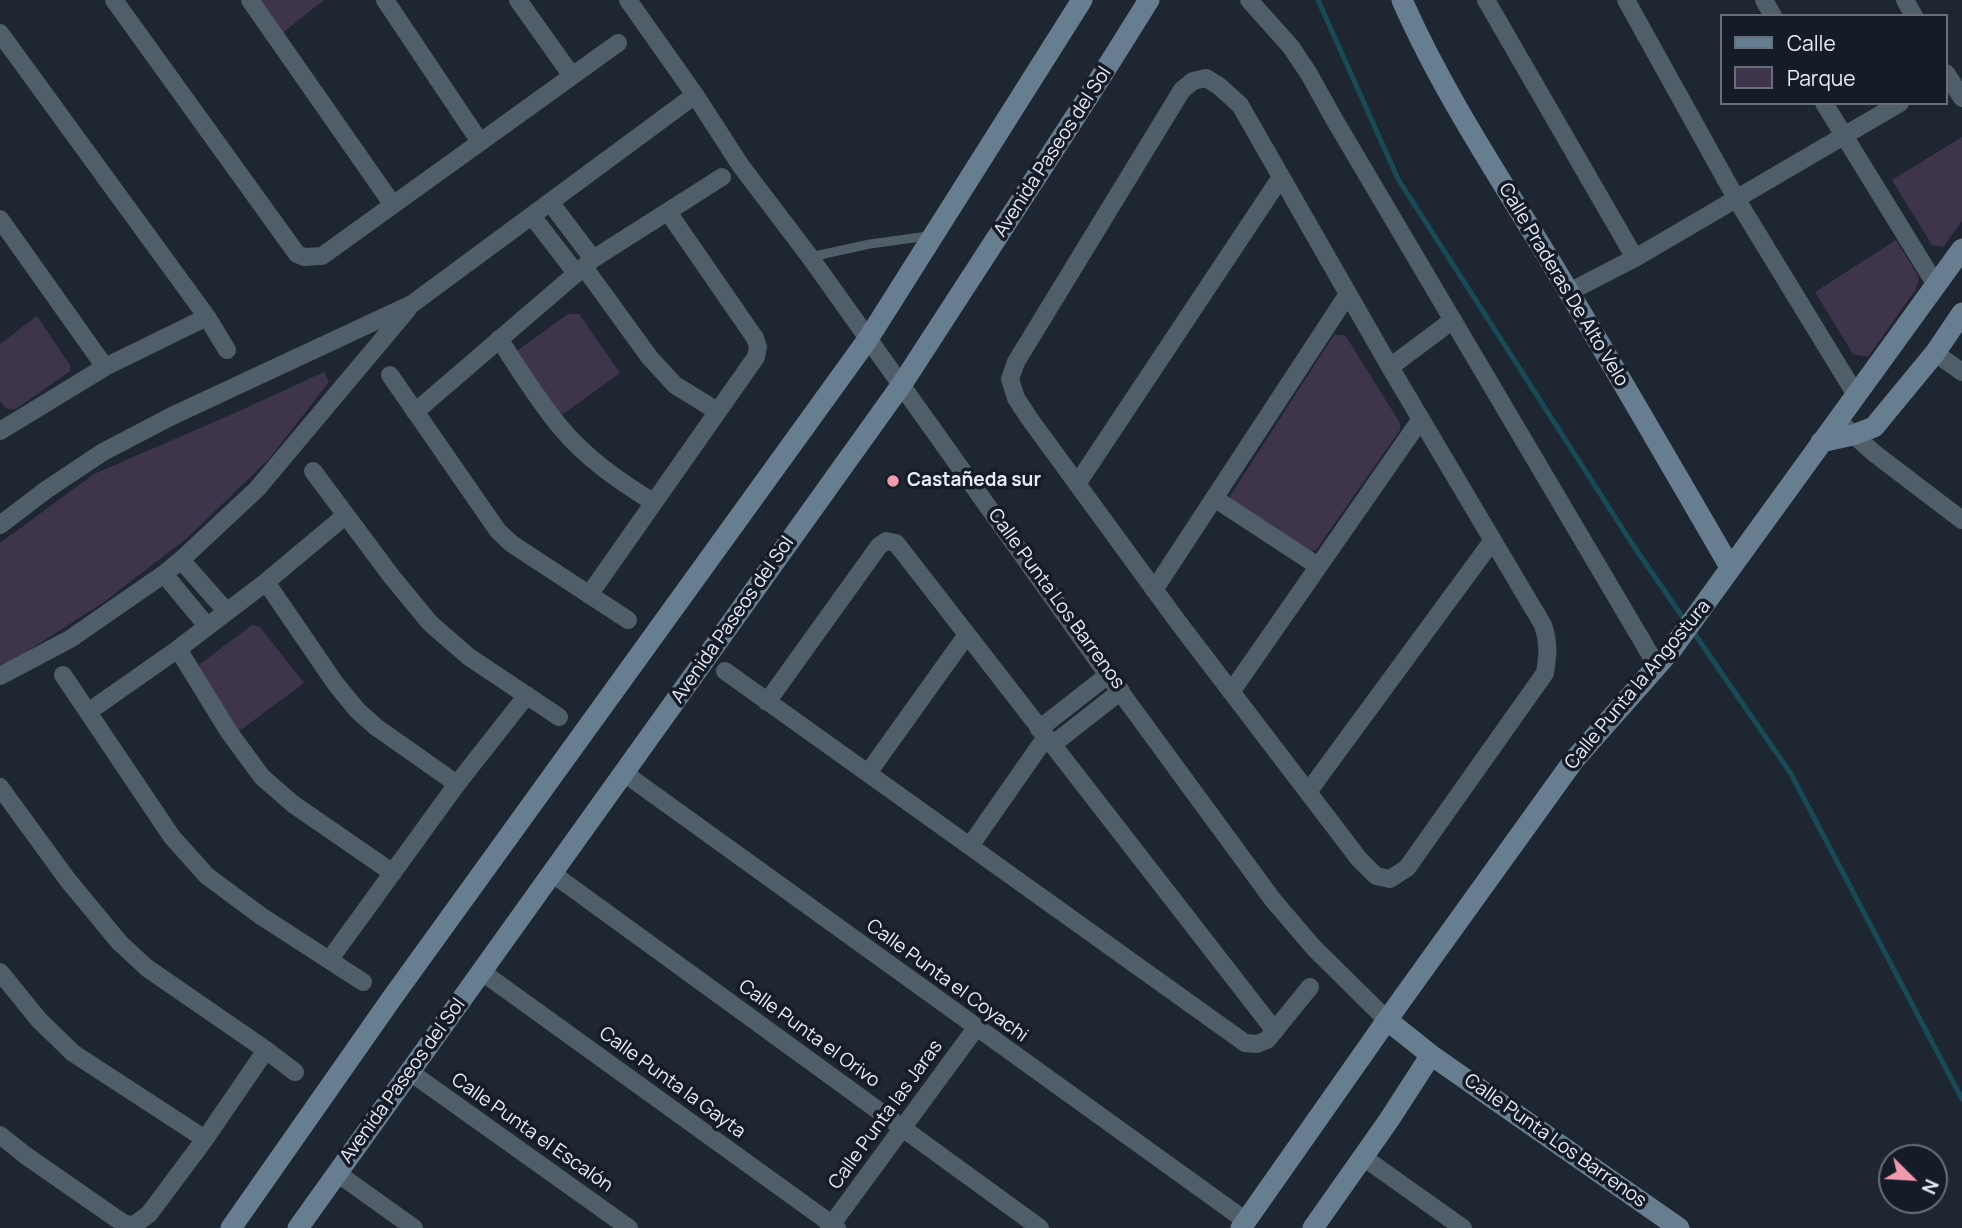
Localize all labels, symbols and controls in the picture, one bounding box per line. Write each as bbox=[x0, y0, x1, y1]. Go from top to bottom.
legend bbox=[1720, 14, 1948, 105]
text: Calle bbox=[1787, 29, 1836, 57]
street label: Avenida Paseos del Sol bbox=[989, 63, 1117, 241]
text: Parque bbox=[1787, 64, 1856, 92]
street label: Calle Praderas De Alto Velo bbox=[1493, 179, 1633, 391]
place label: Castañeda sur bbox=[907, 470, 1041, 492]
marker: Castañeda sur bbox=[885, 473, 901, 489]
street label: Calle Punta Los Barrenos bbox=[983, 504, 1129, 694]
street label: Avenida Paseos del Sol bbox=[667, 532, 799, 708]
street label: Calle Punta la Angostura bbox=[1560, 596, 1716, 774]
street label: Calle Punta el Coyachi bbox=[862, 915, 1032, 1047]
street label: Calle Punta el Orivo bbox=[734, 975, 884, 1093]
street label: Avenida Paseos del Sol bbox=[336, 994, 470, 1168]
street label: Calle Punta la Gayta bbox=[594, 1022, 750, 1144]
street label: Calle Punta las Jaras bbox=[824, 1036, 948, 1194]
street label: Calle Punta el Escalón bbox=[447, 1069, 617, 1197]
street label: Calle Punta Los Barrenos bbox=[1459, 1069, 1651, 1213]
north arrow bbox=[1878, 1144, 1948, 1214]
text: N bbox=[1916, 1175, 1945, 1198]

